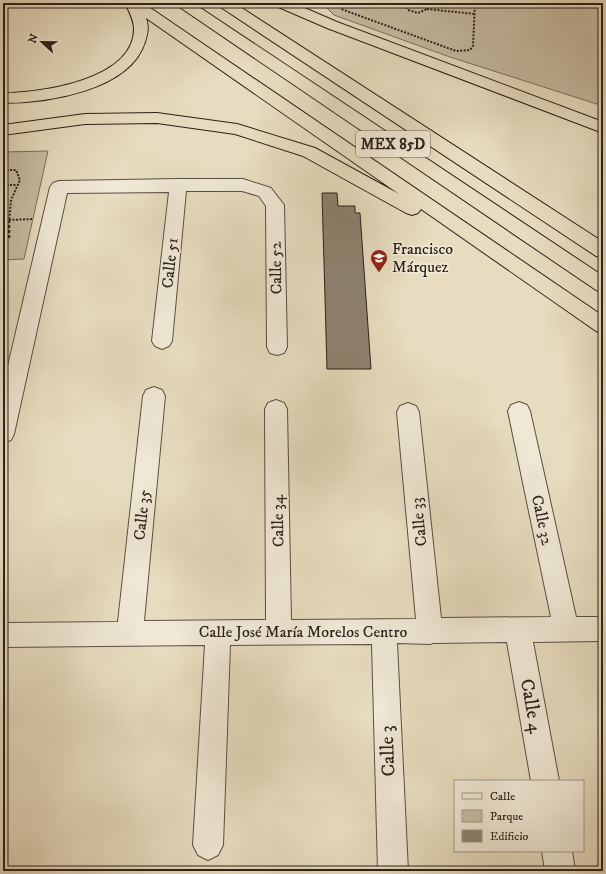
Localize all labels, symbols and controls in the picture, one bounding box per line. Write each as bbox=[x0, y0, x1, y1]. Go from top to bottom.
north arrow bbox=[22, 22, 62, 62]
text: N bbox=[25, 32, 42, 45]
road number: MEX 85D bbox=[356, 131, 430, 157]
street label: Calle 51 bbox=[157, 237, 183, 289]
place label: Francisco Márquez bbox=[392, 239, 453, 277]
street label: Calle 52 bbox=[266, 241, 286, 295]
school or university icon: Francisco Márquez bbox=[369, 248, 389, 273]
street label: Calle 35 bbox=[129, 489, 155, 541]
street label: Calle 32 bbox=[527, 493, 557, 547]
street label: Calle 34 bbox=[268, 494, 288, 547]
street label: Calle 33 bbox=[406, 497, 432, 547]
street label: Calle José María Morelos Centro bbox=[199, 622, 407, 642]
street label: Calle 4 bbox=[515, 677, 547, 736]
street label: Calle 3 bbox=[376, 725, 400, 777]
legend bbox=[454, 780, 584, 852]
text: Calle bbox=[490, 789, 515, 804]
text: Parque bbox=[490, 809, 523, 824]
text: Edificio bbox=[490, 829, 529, 844]

